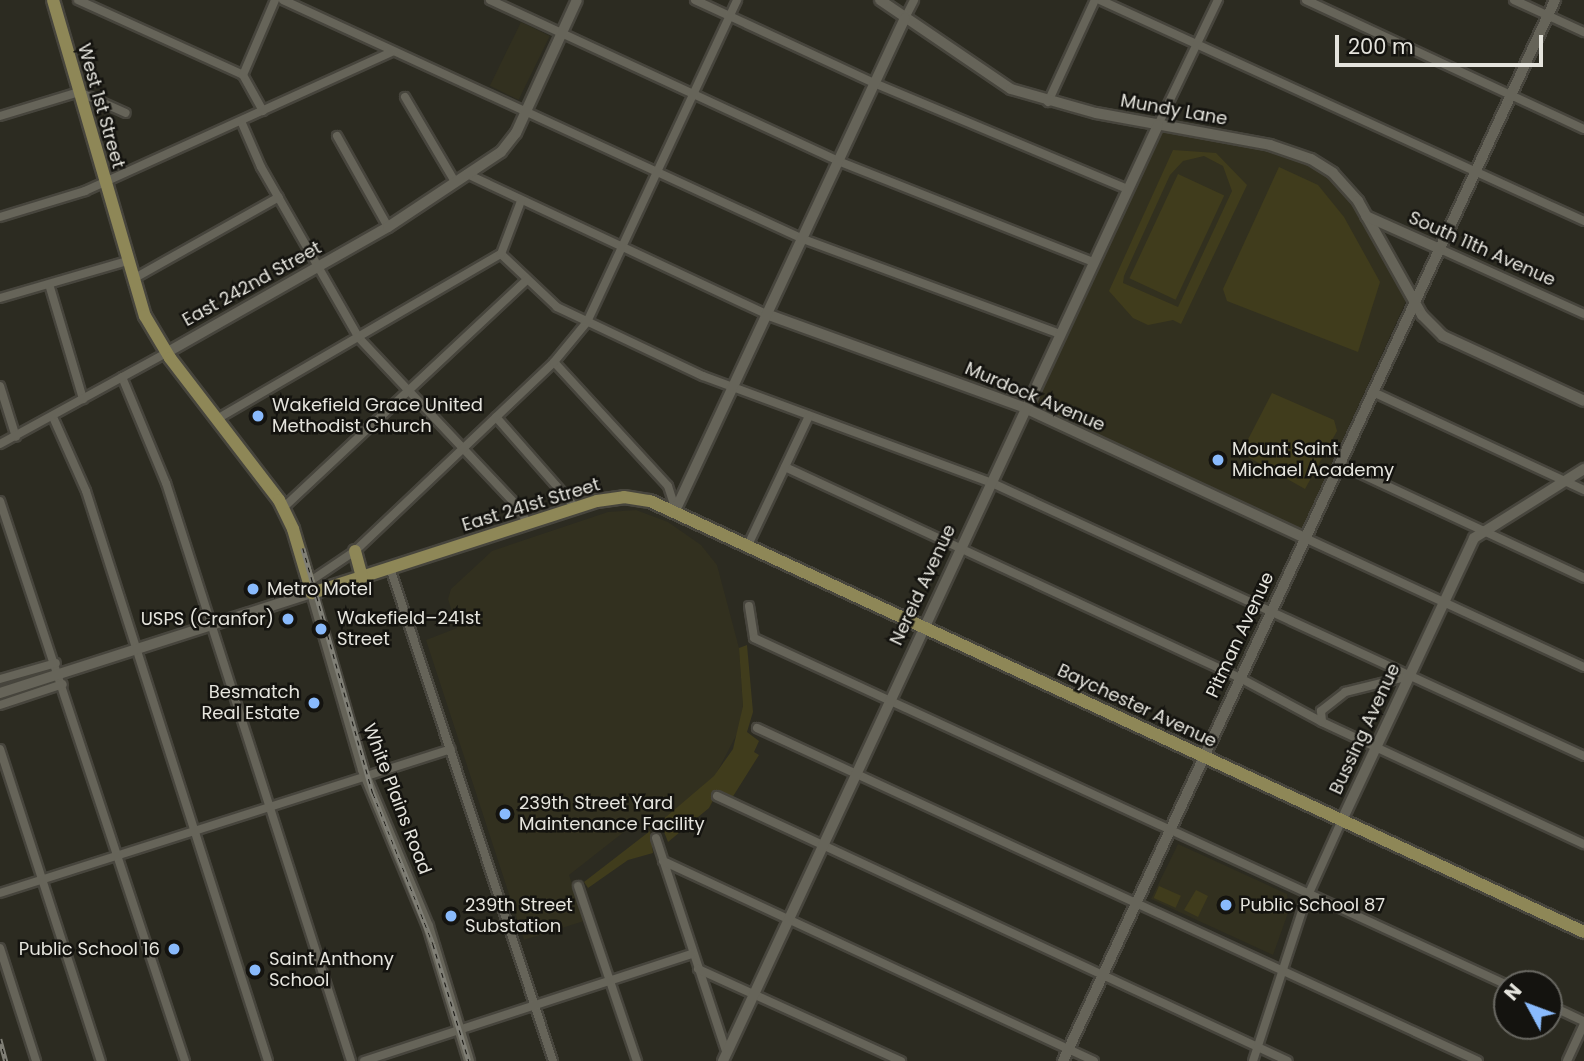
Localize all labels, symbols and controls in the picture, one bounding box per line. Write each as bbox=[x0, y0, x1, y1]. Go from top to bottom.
scale bar bbox=[1339, 21, 1547, 65]
text: 200 m bbox=[1348, 32, 1414, 61]
street label: West 1st Street bbox=[73, 41, 129, 171]
street label: Mundy Lane bbox=[1119, 90, 1229, 130]
street label: South 11th Avenue bbox=[1405, 207, 1559, 291]
street label: East 242nd Street bbox=[179, 237, 325, 331]
street label: Murdock Avenue bbox=[962, 358, 1108, 436]
place label: Wakefield Grace United Methodist Church bbox=[272, 395, 483, 438]
marker: Wakefield Grace United Methodist Church bbox=[250, 408, 266, 424]
place label: Mount Saint Michael Academy bbox=[1232, 439, 1394, 482]
marker: Mount Saint Michael Academy bbox=[1210, 452, 1226, 468]
street label: East 241st Street bbox=[459, 474, 603, 536]
street label: Nereid Avenue bbox=[886, 521, 960, 649]
street label: Pitman Avenue bbox=[1201, 569, 1279, 701]
place label: Metro Motel bbox=[267, 578, 372, 600]
marker: Metro Motel bbox=[245, 581, 261, 597]
place label: USPS (Cranfor) bbox=[141, 608, 274, 630]
place label: Wakefield–241st Street bbox=[337, 608, 481, 650]
marker: USPS (Cranfor) bbox=[280, 611, 296, 627]
marker: Wakefield–241st Street bbox=[311, 619, 331, 639]
street label: Baychester Avenue bbox=[1054, 660, 1220, 752]
street label: Bussing Avenue bbox=[1325, 660, 1405, 798]
place label: Besmatch Real Estate bbox=[201, 682, 300, 724]
marker: Besmatch Real Estate bbox=[306, 695, 322, 711]
street label: White Plains Road bbox=[358, 720, 436, 878]
place label: 239th Street Yard Maintenance Facility bbox=[519, 793, 705, 836]
marker: 239th Street Yard Maintenance Facility bbox=[497, 806, 513, 822]
place label: Public School 87 bbox=[1240, 894, 1385, 916]
place label: 239th Street Substation bbox=[465, 895, 573, 937]
marker: Public School 87 bbox=[1218, 897, 1234, 913]
marker: 239th Street Substation bbox=[443, 908, 459, 924]
place label: Public School 16 bbox=[19, 938, 160, 960]
marker: Public School 16 bbox=[166, 941, 182, 957]
place label: Saint Anthony School bbox=[269, 949, 394, 992]
marker: Saint Anthony School bbox=[247, 962, 263, 978]
north arrow bbox=[1493, 970, 1563, 1040]
text: N bbox=[1498, 978, 1528, 1006]

